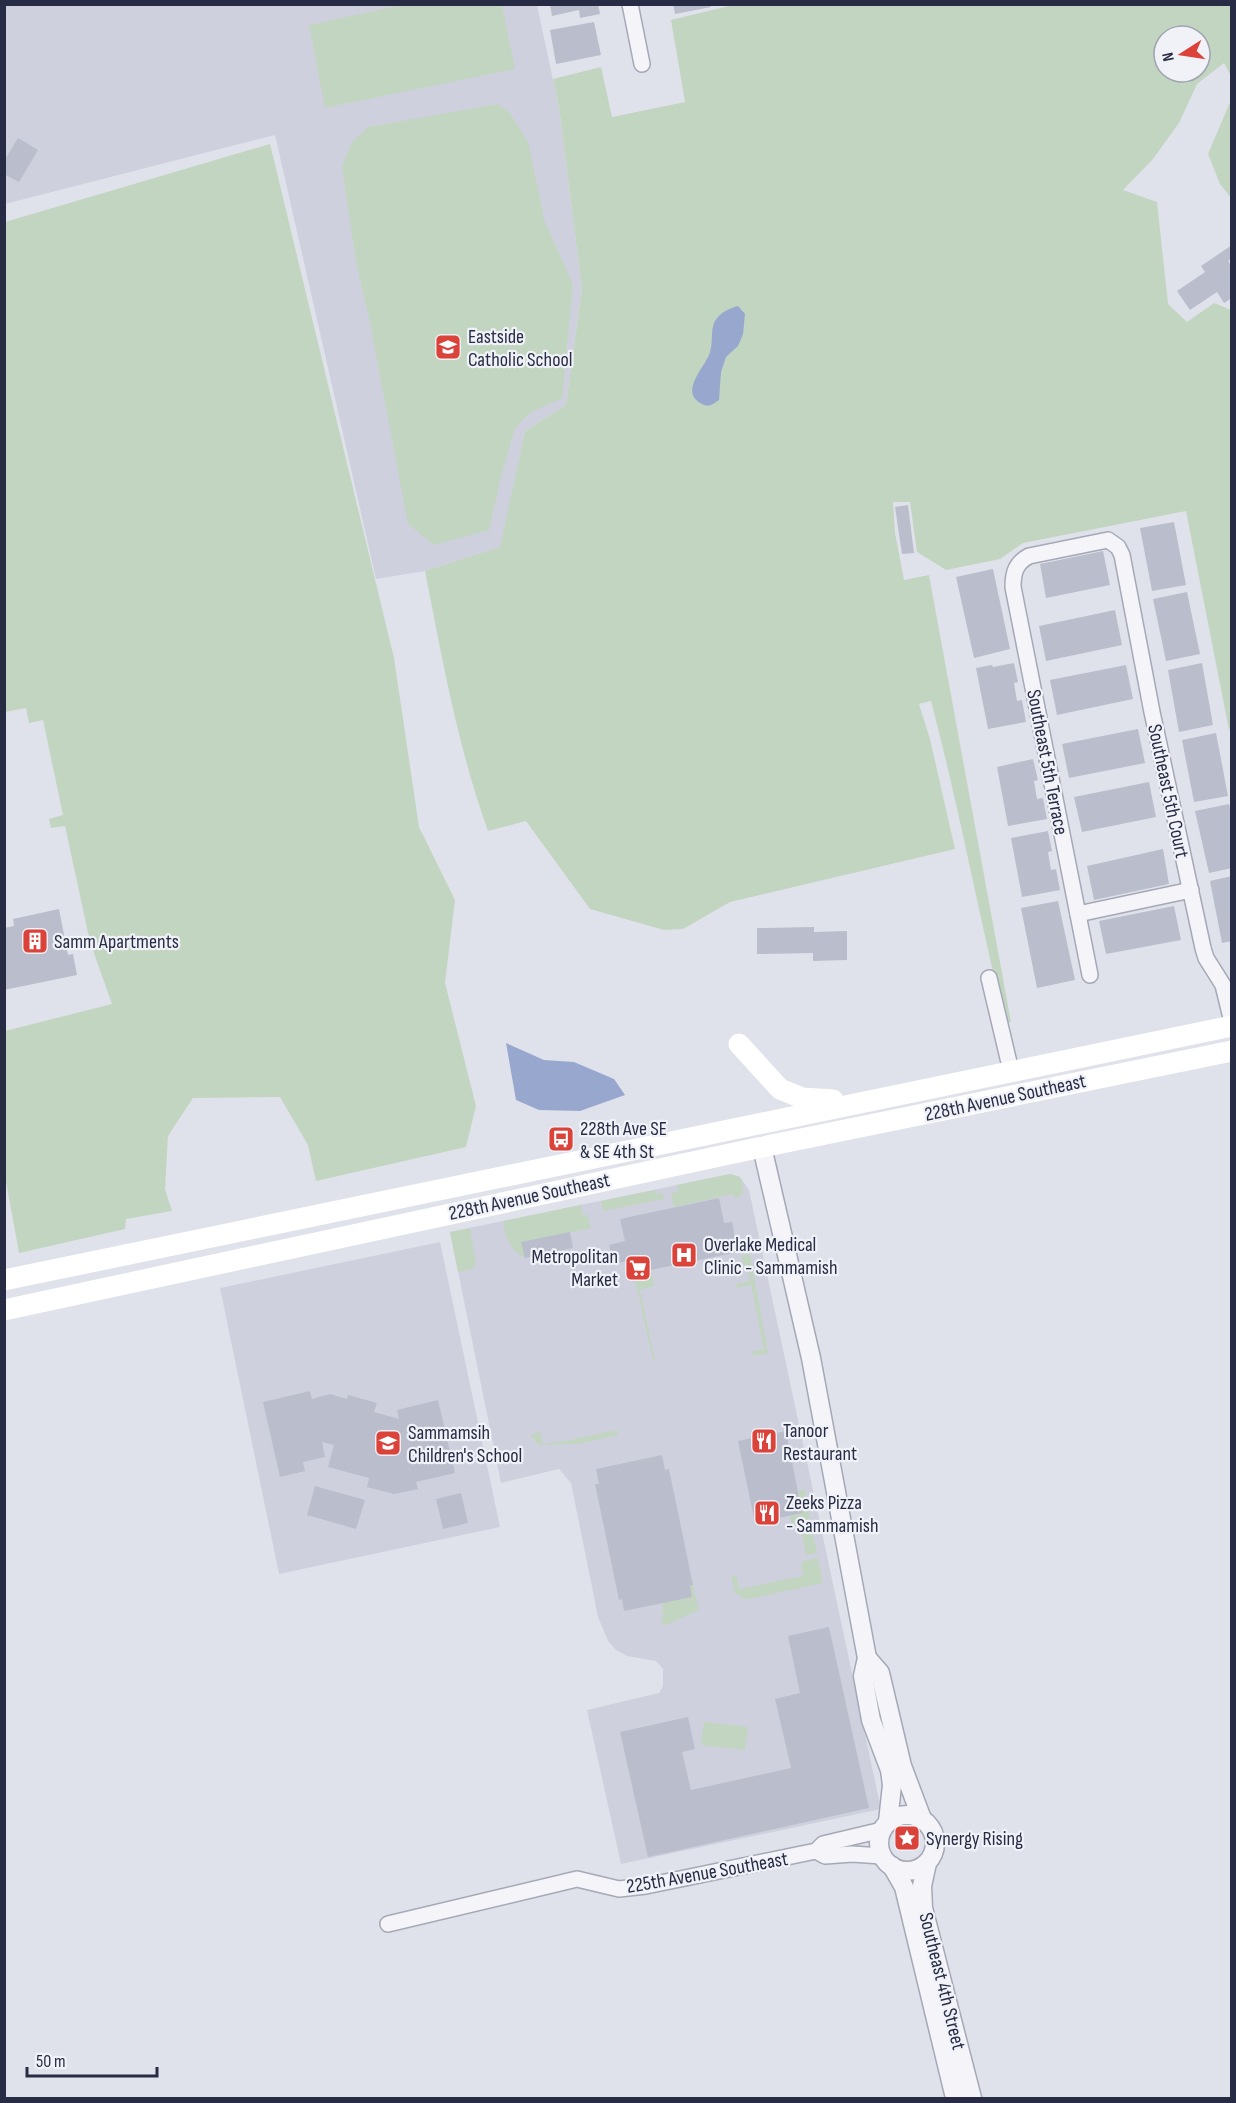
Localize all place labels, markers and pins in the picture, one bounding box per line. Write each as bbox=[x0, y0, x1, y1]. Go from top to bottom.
place label: Eastside Catholic School bbox=[468, 325, 573, 372]
school or university icon: Eastside Catholic School bbox=[433, 332, 463, 362]
building icon: Samm Apartments bbox=[20, 926, 50, 956]
place label: Samm Apartments bbox=[54, 930, 179, 954]
place label: 228th Ave SE & SE 4th St bbox=[580, 1117, 667, 1164]
bus stop icon: 228th Ave SE & SE 4th St bbox=[546, 1124, 576, 1154]
place label: Overlake Medical Clinic - Sammamish bbox=[704, 1233, 838, 1280]
hospital icon: Overlake Medical Clinic - Sammamish bbox=[669, 1240, 699, 1270]
place label: Metropolitan Market bbox=[532, 1245, 618, 1292]
supermarket icon: Metropolitan Market bbox=[623, 1253, 653, 1283]
place label: Tanoor Restaurant bbox=[783, 1419, 857, 1466]
place label: Sammamsih Children's School bbox=[408, 1421, 522, 1468]
restaurant icon: Tanoor Restaurant bbox=[749, 1426, 779, 1456]
school or university icon: Sammamsih Children's School bbox=[373, 1428, 403, 1458]
place label: Zeeks Pizza - Sammamish bbox=[786, 1491, 878, 1538]
restaurant icon: Zeeks Pizza - Sammamish bbox=[752, 1498, 782, 1528]
place icon: Synergy Rising bbox=[892, 1823, 922, 1853]
place label: Synergy Rising bbox=[926, 1827, 1023, 1851]

